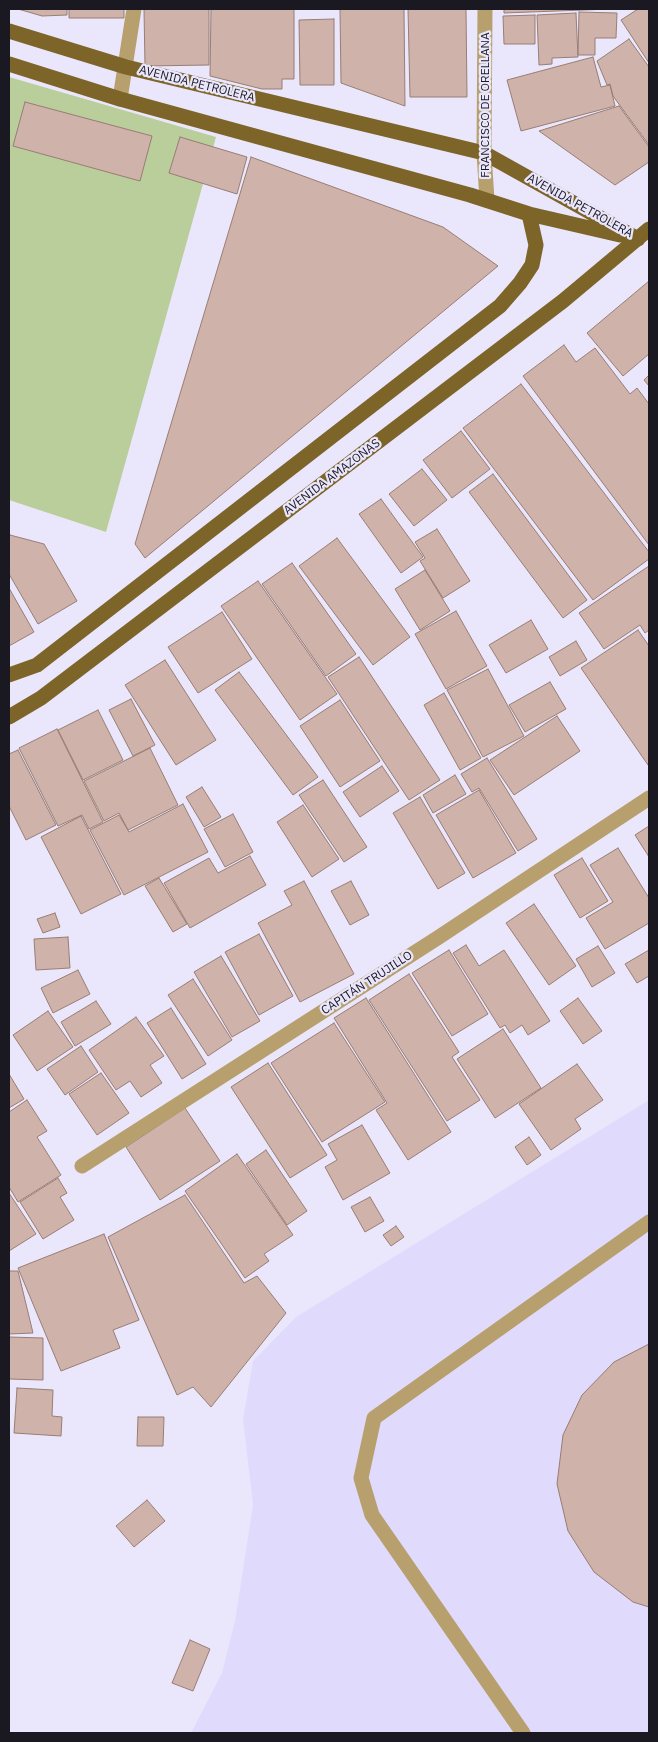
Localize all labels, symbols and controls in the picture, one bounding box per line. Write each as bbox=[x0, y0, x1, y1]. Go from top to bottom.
street label: FRANCISCO DE ORELLANA bbox=[479, 32, 493, 178]
street label: AVENIDA PETROLERA bbox=[138, 63, 256, 105]
street label: AVENIDA PETROLERA bbox=[525, 171, 635, 241]
street label: AVENIDA AMAZONAS bbox=[281, 436, 383, 518]
street label: CAPITÁN TRUJILLO bbox=[319, 948, 415, 1018]

